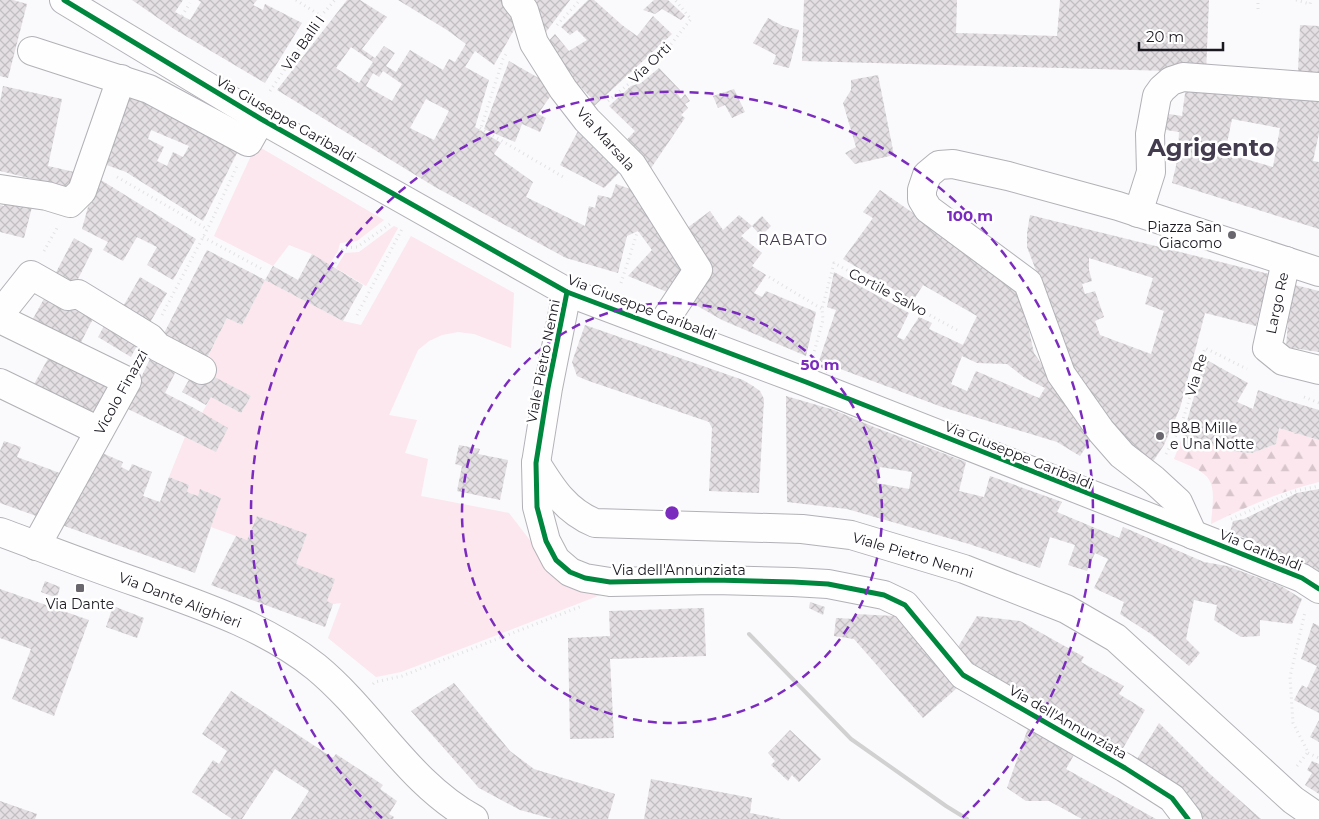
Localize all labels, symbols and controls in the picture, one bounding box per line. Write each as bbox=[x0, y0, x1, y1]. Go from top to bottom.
street label: Via Balli I bbox=[277, 12, 329, 74]
scale bar bbox=[1139, 20, 1223, 52]
text: 20 m bbox=[1146, 27, 1184, 46]
street label: Via Orti bbox=[625, 38, 675, 88]
street label: Via Giuseppe Garibaldi bbox=[213, 72, 359, 166]
street label: Via Marsala bbox=[573, 103, 639, 175]
district label: Agrigento bbox=[1147, 133, 1274, 162]
text: 100 m bbox=[947, 206, 993, 225]
place label: Piazza San Giacomo bbox=[1147, 218, 1222, 252]
marker: Piazza San Giacomo bbox=[1226, 229, 1238, 241]
district label: RABATO bbox=[758, 230, 828, 249]
street label: Cortile Salvo bbox=[846, 264, 931, 320]
street label: Via Giuseppe Garibaldi bbox=[565, 270, 719, 344]
street label: Largo Re bbox=[1262, 271, 1292, 335]
street label: Viale Pietro Nenni bbox=[522, 298, 564, 424]
street label: Vicolo Finazzi bbox=[90, 346, 152, 438]
street label: Via Re bbox=[1181, 351, 1211, 399]
text: 50 m bbox=[800, 355, 840, 374]
street label: Via Giuseppe Garibaldi bbox=[942, 417, 1096, 493]
place label: B&B Mille e Una Notte bbox=[1170, 419, 1254, 453]
marker: B&B Mille e Una Notte bbox=[1154, 430, 1166, 442]
centre of rings bbox=[663, 504, 681, 522]
street label: Via Garibaldi bbox=[1217, 525, 1305, 575]
street label: Viale Pietro Nenni bbox=[850, 528, 976, 582]
street label: Via dell'Annunziata bbox=[612, 561, 746, 579]
street label: Via Dante Alighieri bbox=[116, 568, 244, 632]
marker: Via Dante bbox=[74, 582, 86, 594]
place label: Via Dante bbox=[46, 595, 114, 613]
street label: Via dell'Annunziata bbox=[1006, 681, 1130, 763]

